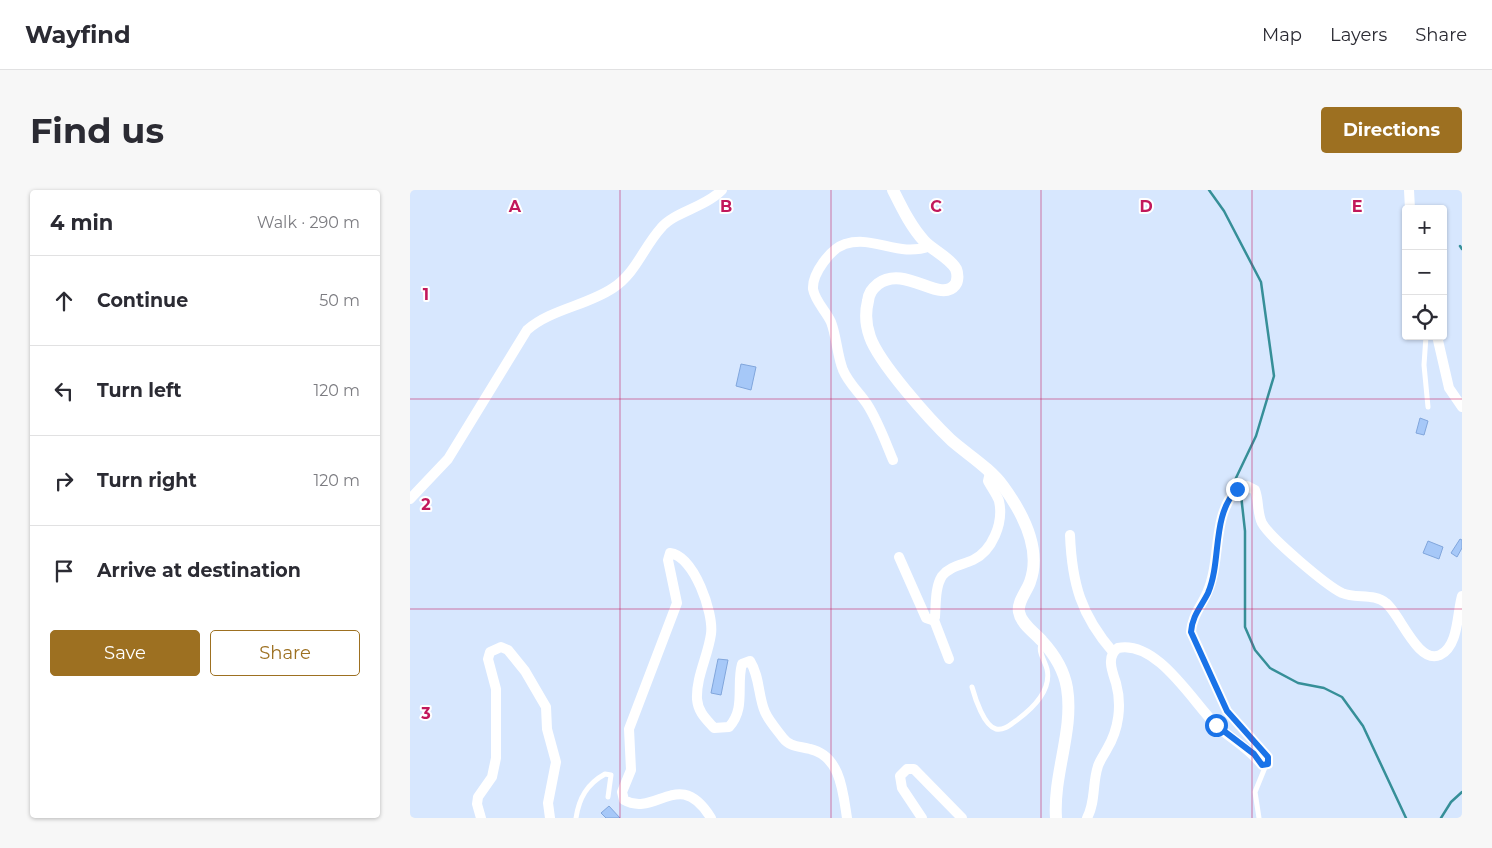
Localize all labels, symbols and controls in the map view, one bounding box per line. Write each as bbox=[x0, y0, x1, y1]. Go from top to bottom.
text: Wayfind bbox=[25, 20, 131, 49]
text: Map bbox=[1262, 24, 1302, 46]
text: Layers bbox=[1330, 24, 1387, 46]
text: Share bbox=[1415, 24, 1467, 46]
button: Directions bbox=[1321, 107, 1462, 153]
text: Find us bbox=[30, 109, 164, 152]
text: A bbox=[508, 197, 522, 216]
text: B bbox=[720, 197, 732, 216]
text: C bbox=[930, 197, 942, 216]
text: D bbox=[1139, 197, 1153, 216]
text: E bbox=[1352, 197, 1362, 216]
map controls bbox=[1402, 205, 1447, 340]
button: + bbox=[1402, 205, 1447, 250]
text: 4 min bbox=[50, 210, 113, 235]
text: Walk · 290 m bbox=[257, 213, 360, 232]
button: − bbox=[1402, 250, 1447, 295]
text: 1 bbox=[423, 285, 429, 304]
icon: ahead bbox=[50, 287, 78, 315]
text: Continue bbox=[97, 289, 188, 312]
text: 50 m bbox=[319, 291, 360, 310]
button: locate bbox=[1402, 295, 1447, 340]
icon: left bbox=[50, 377, 78, 405]
text: Turn left bbox=[97, 379, 182, 402]
text: 120 m bbox=[313, 381, 360, 400]
icon: right bbox=[50, 467, 78, 495]
text: Turn right bbox=[97, 469, 197, 492]
text: 120 m bbox=[313, 471, 360, 490]
route end bbox=[1226, 478, 1249, 501]
text: 2 bbox=[421, 495, 431, 514]
icon: arrive bbox=[50, 557, 78, 585]
text: Arrive at destination bbox=[97, 559, 301, 582]
button: Save bbox=[50, 630, 200, 676]
button: Share bbox=[210, 630, 360, 676]
text: 3 bbox=[420, 704, 431, 723]
route start bbox=[1205, 714, 1228, 737]

